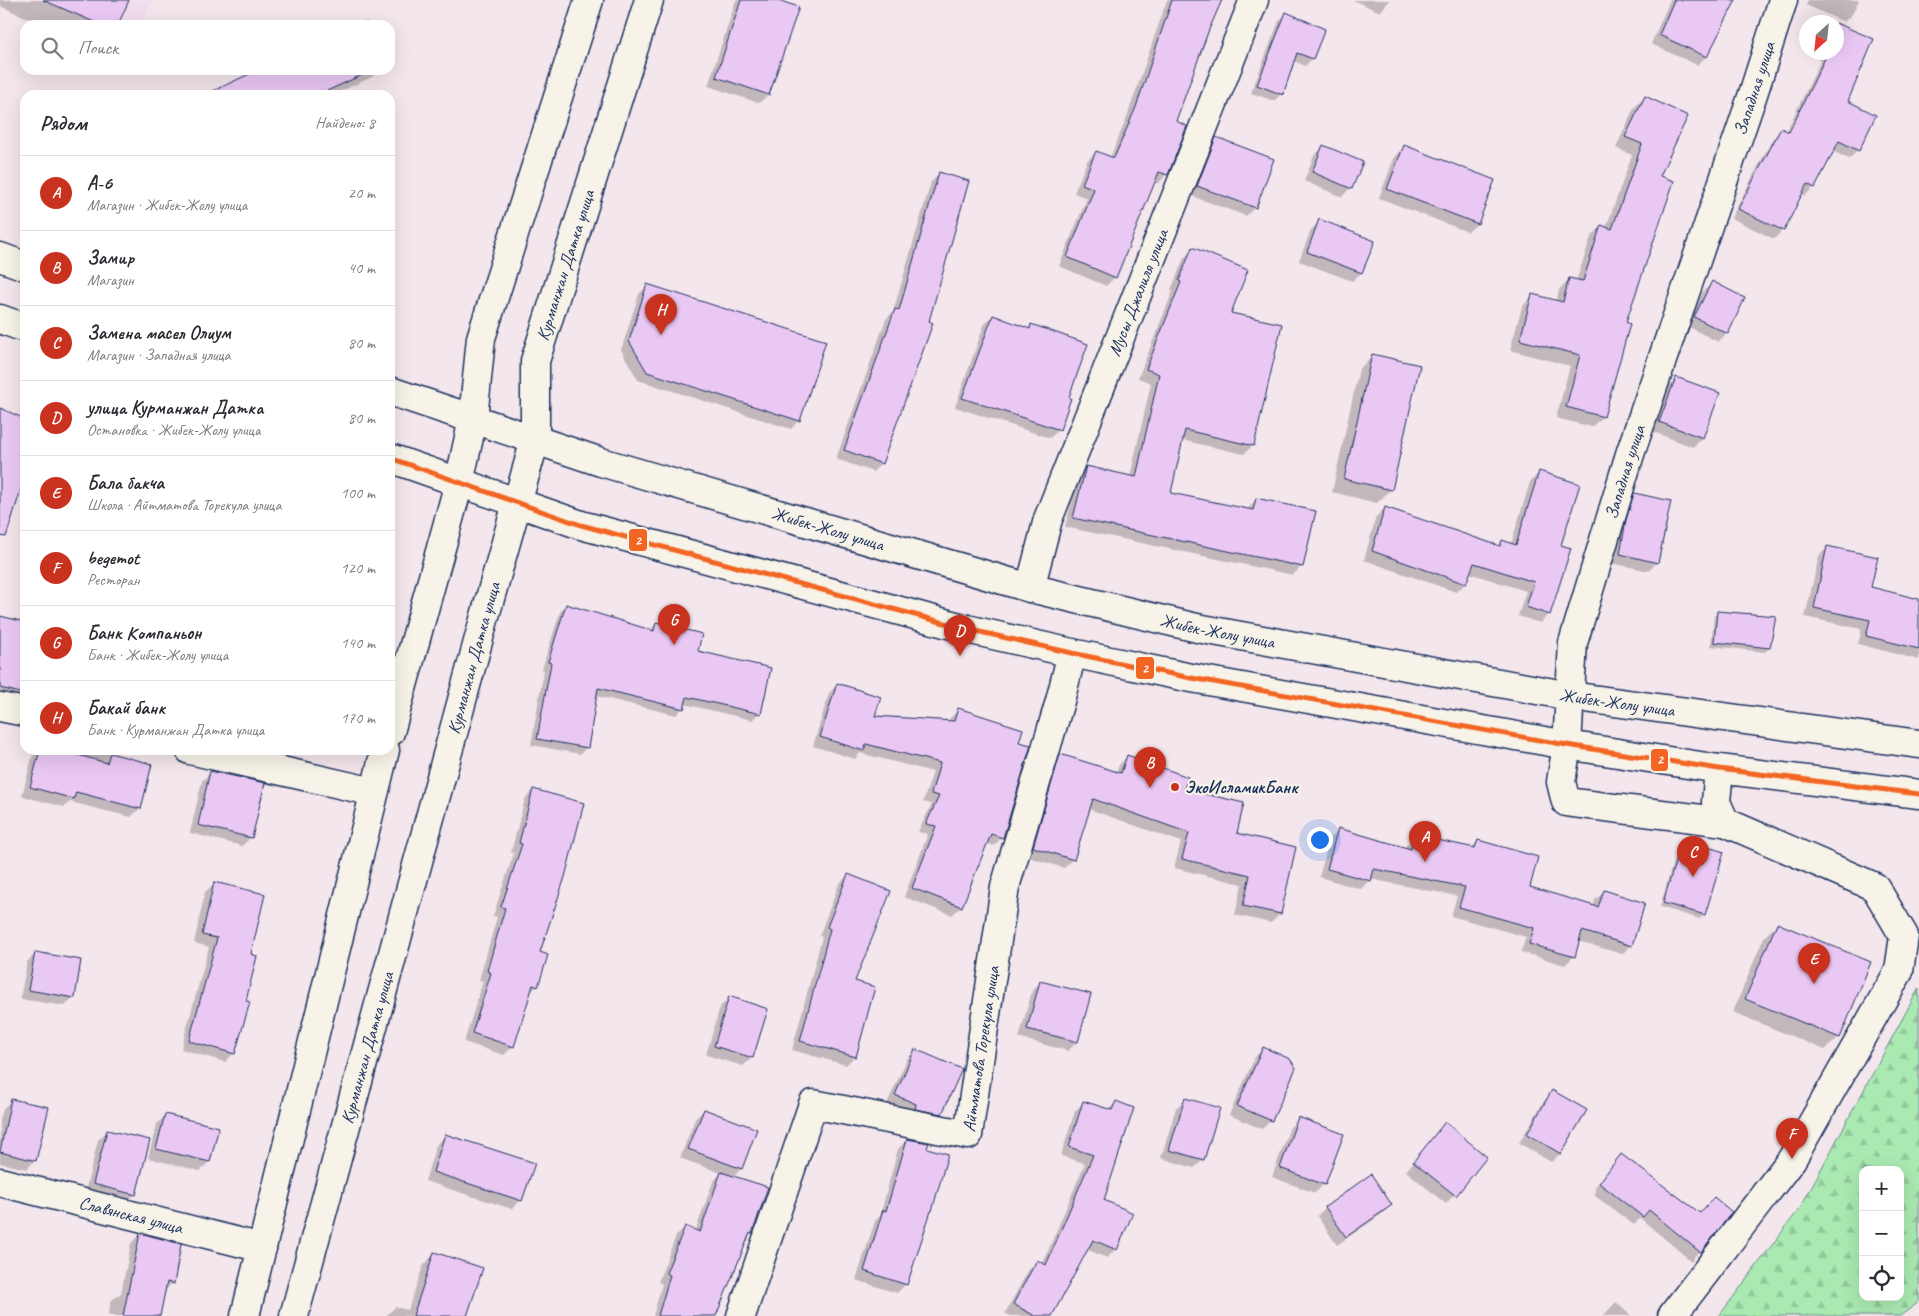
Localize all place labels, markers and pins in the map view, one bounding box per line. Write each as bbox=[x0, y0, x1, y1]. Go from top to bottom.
pin: H bbox=[645, 294, 677, 335]
pin: G bbox=[658, 604, 690, 645]
pin: D bbox=[944, 615, 976, 656]
pin: B bbox=[1134, 747, 1166, 788]
place label: ЭкоИсламикБанк bbox=[1185, 776, 1299, 798]
marker: ЭкоИсламикБанк bbox=[1169, 781, 1181, 793]
pin: A bbox=[1409, 821, 1441, 862]
pin: C bbox=[1677, 836, 1709, 877]
pin: E bbox=[1798, 943, 1830, 984]
pin: F bbox=[1776, 1118, 1808, 1159]

